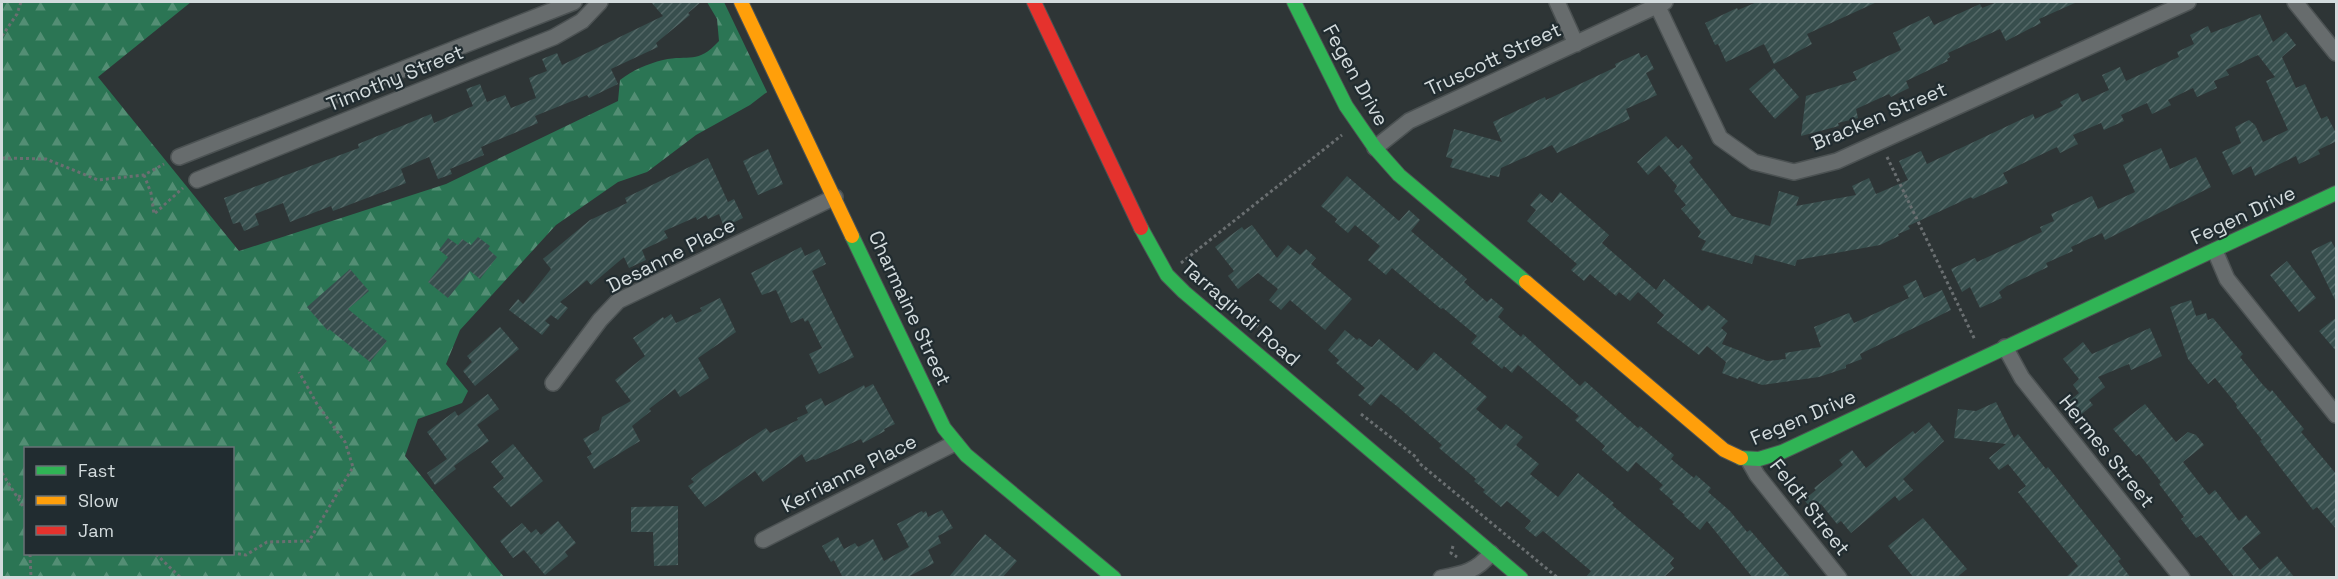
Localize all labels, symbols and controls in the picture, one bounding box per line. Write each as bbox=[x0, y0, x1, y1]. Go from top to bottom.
street label: Truscott Street bbox=[1421, 16, 1565, 102]
street label: Fegen Drive bbox=[1317, 19, 1395, 131]
street label: Timothy Street bbox=[323, 39, 467, 117]
street label: Bracken Street bbox=[1808, 76, 1950, 156]
street label: Fegen Drive bbox=[2187, 179, 2299, 251]
street label: Desanne Place bbox=[602, 212, 740, 298]
street label: Charmaine Street bbox=[863, 226, 957, 390]
street label: Tarragindi Road bbox=[1176, 254, 1306, 372]
street label: Fegen Drive bbox=[1746, 383, 1860, 451]
street label: Hermes Street bbox=[2053, 389, 2161, 513]
street label: Kerrianne Place bbox=[777, 428, 921, 518]
legend bbox=[24, 447, 234, 555]
street label: Feldt Street bbox=[1764, 453, 1856, 561]
text: Fast bbox=[78, 459, 115, 482]
text: Slow bbox=[78, 489, 119, 512]
text: Jam bbox=[78, 519, 114, 542]

